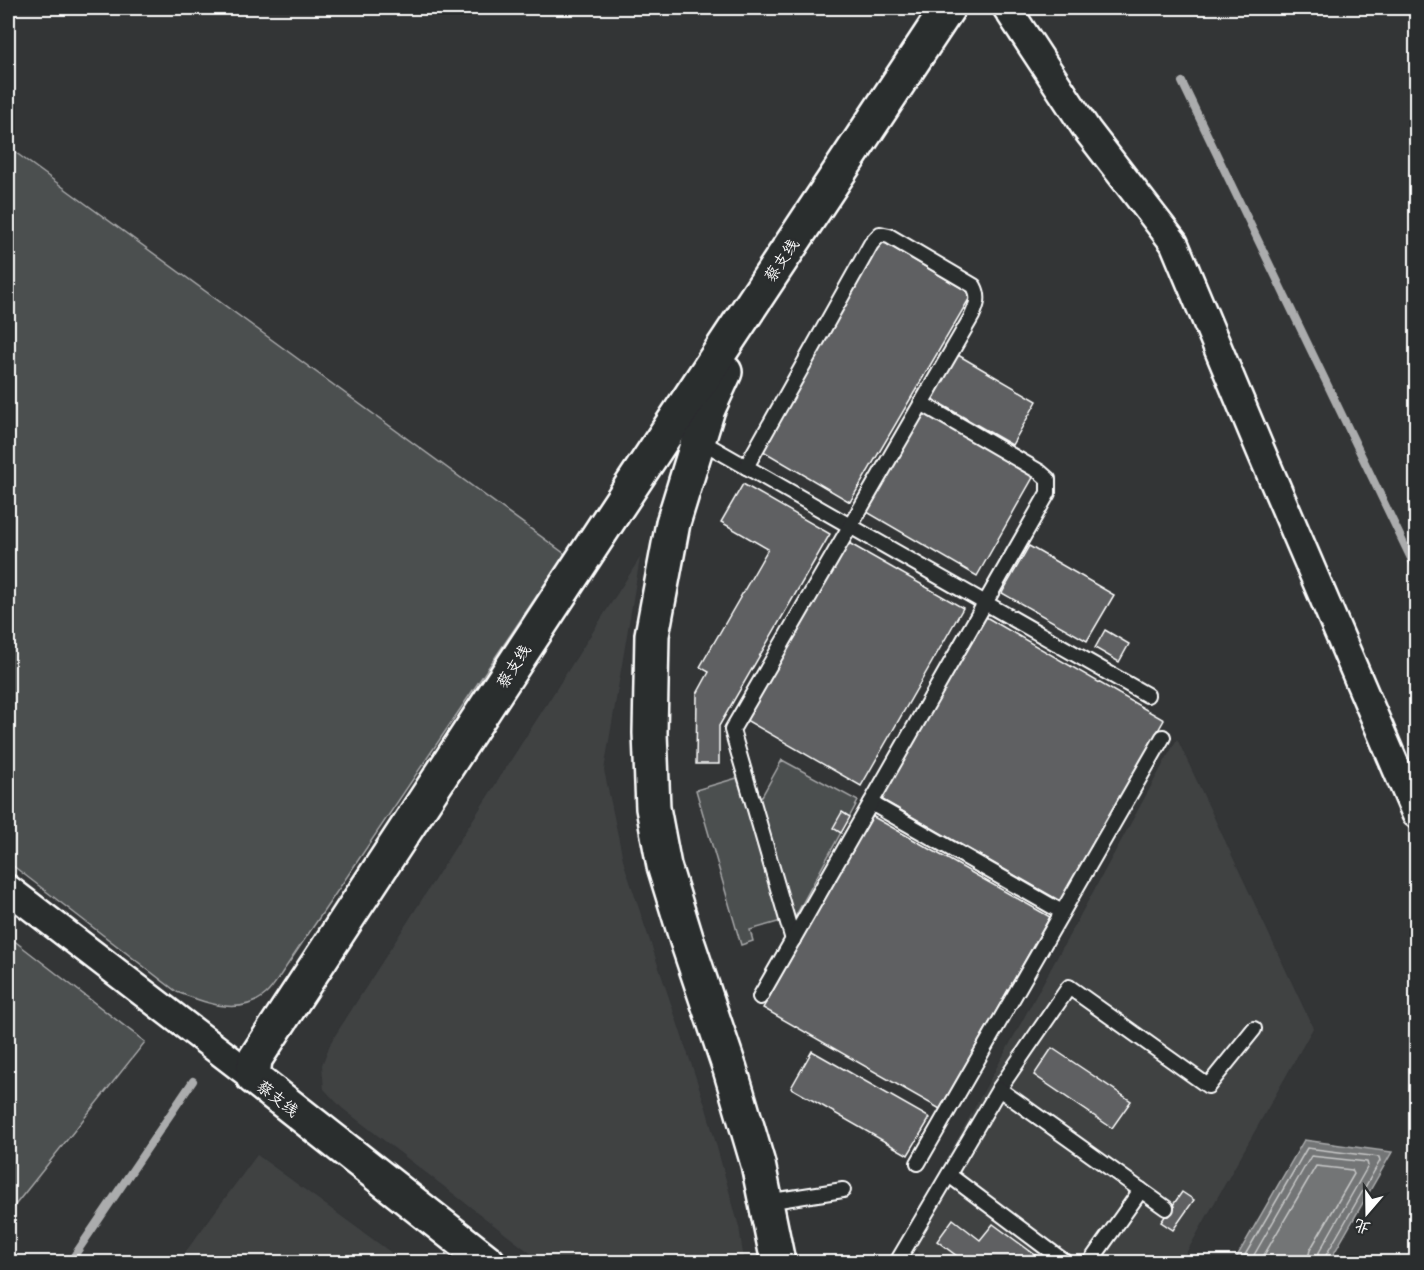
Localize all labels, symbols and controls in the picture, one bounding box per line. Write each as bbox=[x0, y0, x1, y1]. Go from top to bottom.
street label: 蔡支线 bbox=[759, 235, 803, 285]
street label: 蔡支线 bbox=[492, 640, 534, 692]
street label: 蔡支线 bbox=[253, 1075, 303, 1121]
north arrow bbox=[1337, 1183, 1397, 1243]
text: 北 bbox=[1351, 1215, 1373, 1239]

